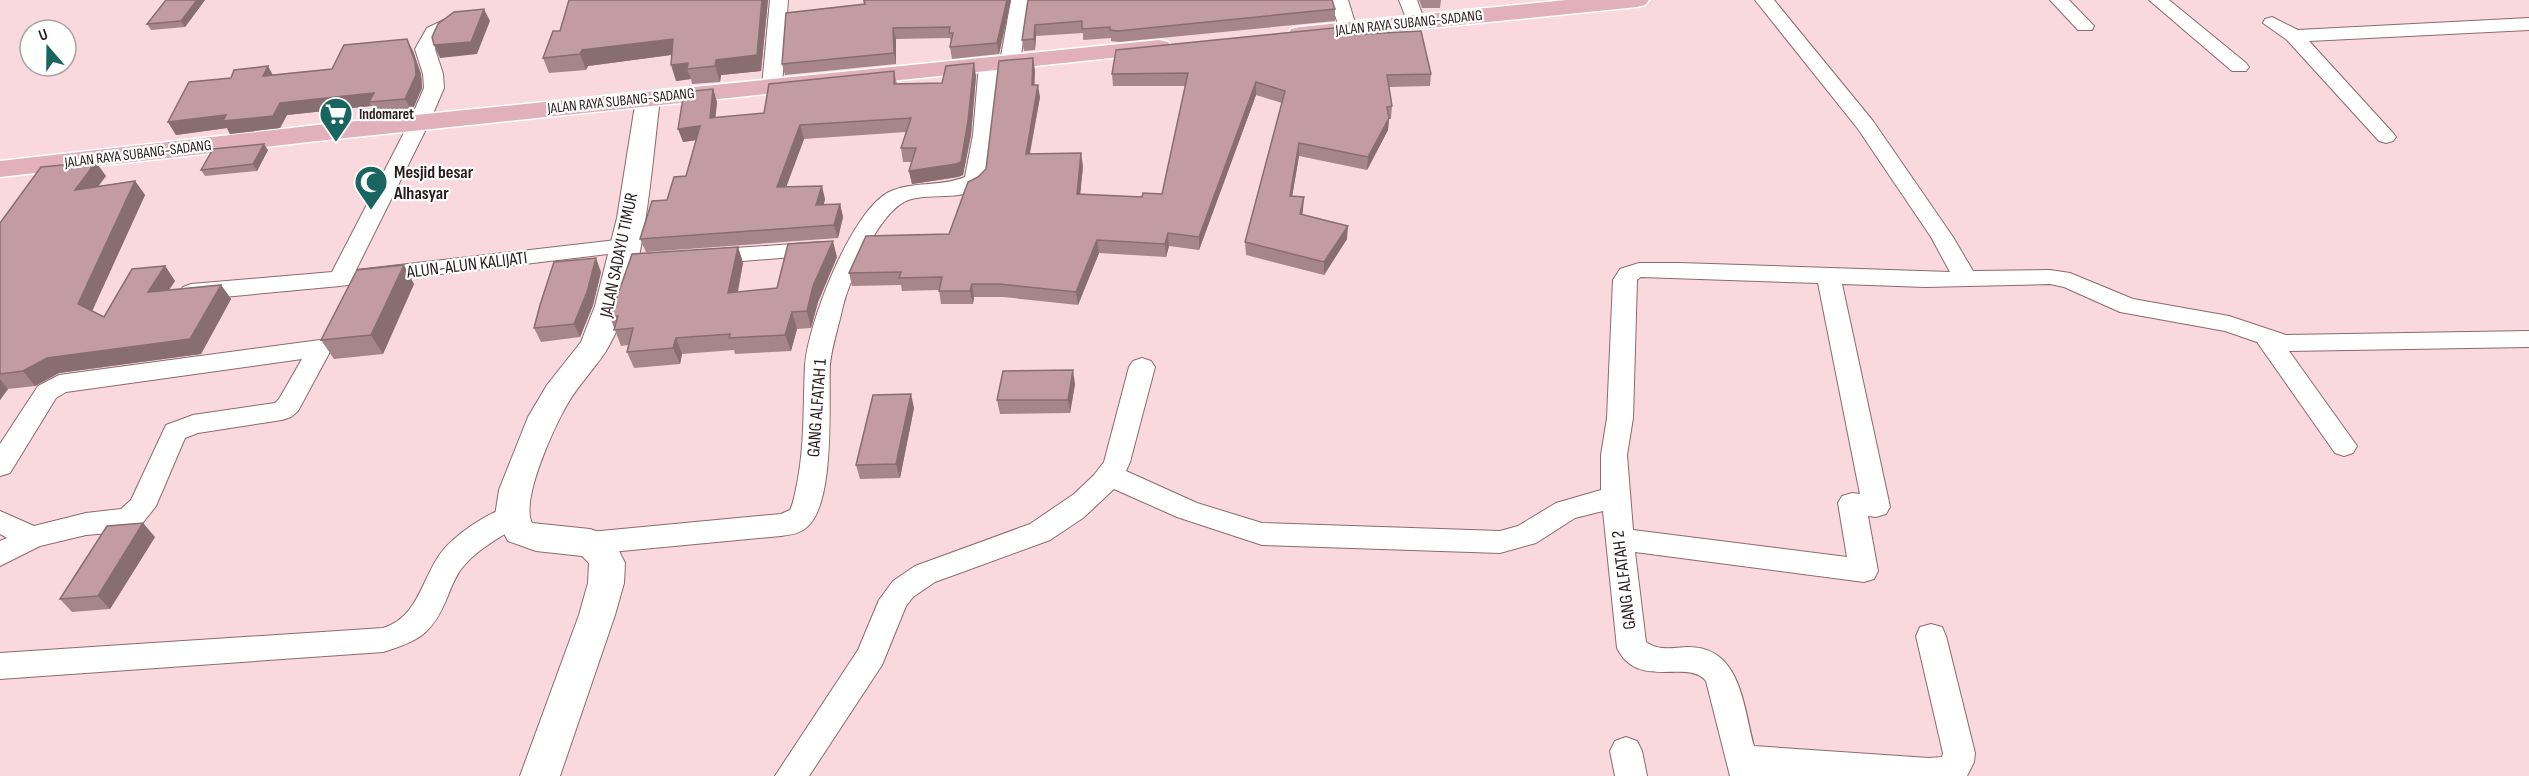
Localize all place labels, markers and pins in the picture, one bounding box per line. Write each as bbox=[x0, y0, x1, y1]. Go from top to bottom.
supermarket icon: Indomaret bbox=[318, 96, 354, 143]
place label: Indomaret bbox=[359, 105, 414, 124]
place label: Mesjid besar Alhasyar bbox=[393, 162, 474, 204]
mosque icon: Mesjid besar Alhasyar bbox=[353, 164, 389, 211]

